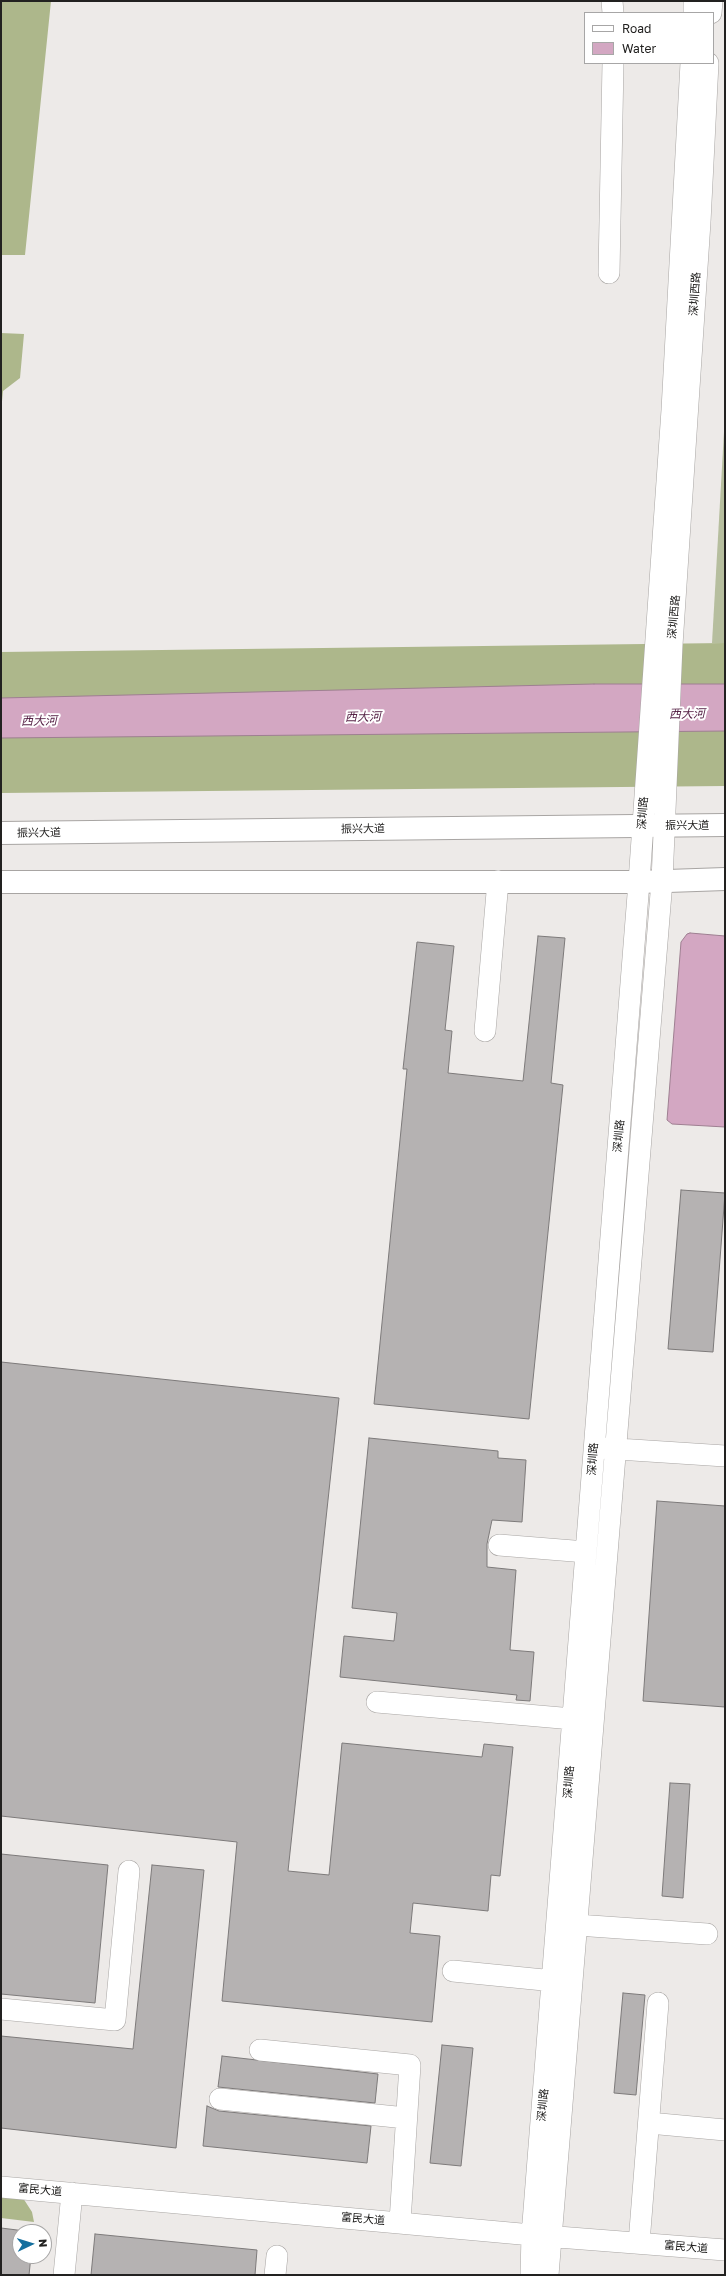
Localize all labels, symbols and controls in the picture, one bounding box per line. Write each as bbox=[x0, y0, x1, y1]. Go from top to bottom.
legend bbox=[584, 12, 714, 64]
text: Road bbox=[622, 21, 651, 36]
text: Water bbox=[622, 41, 656, 56]
street label: 深圳西路 bbox=[687, 272, 703, 316]
street label: 深圳西路 bbox=[666, 595, 682, 639]
water label: 西大河 bbox=[669, 706, 705, 722]
water label: 西大河 bbox=[345, 709, 381, 725]
water label: 西大河 bbox=[21, 713, 57, 729]
street label: 深圳路 bbox=[635, 796, 651, 830]
street label: 振兴大道 bbox=[665, 819, 709, 833]
street label: 振兴大道 bbox=[341, 822, 385, 836]
street label: 振兴大道 bbox=[17, 826, 61, 840]
street label: 深圳路 bbox=[611, 1119, 627, 1153]
street label: 深圳路 bbox=[585, 1442, 601, 1476]
street label: 深圳路 bbox=[561, 1765, 577, 1799]
street label: 深圳路 bbox=[535, 2088, 551, 2122]
street label: 富民大道 bbox=[18, 2182, 62, 2198]
street label: 富民大道 bbox=[341, 2211, 385, 2227]
north arrow bbox=[12, 2224, 52, 2264]
text: N bbox=[37, 2239, 50, 2248]
street label: 富民大道 bbox=[664, 2239, 708, 2255]

